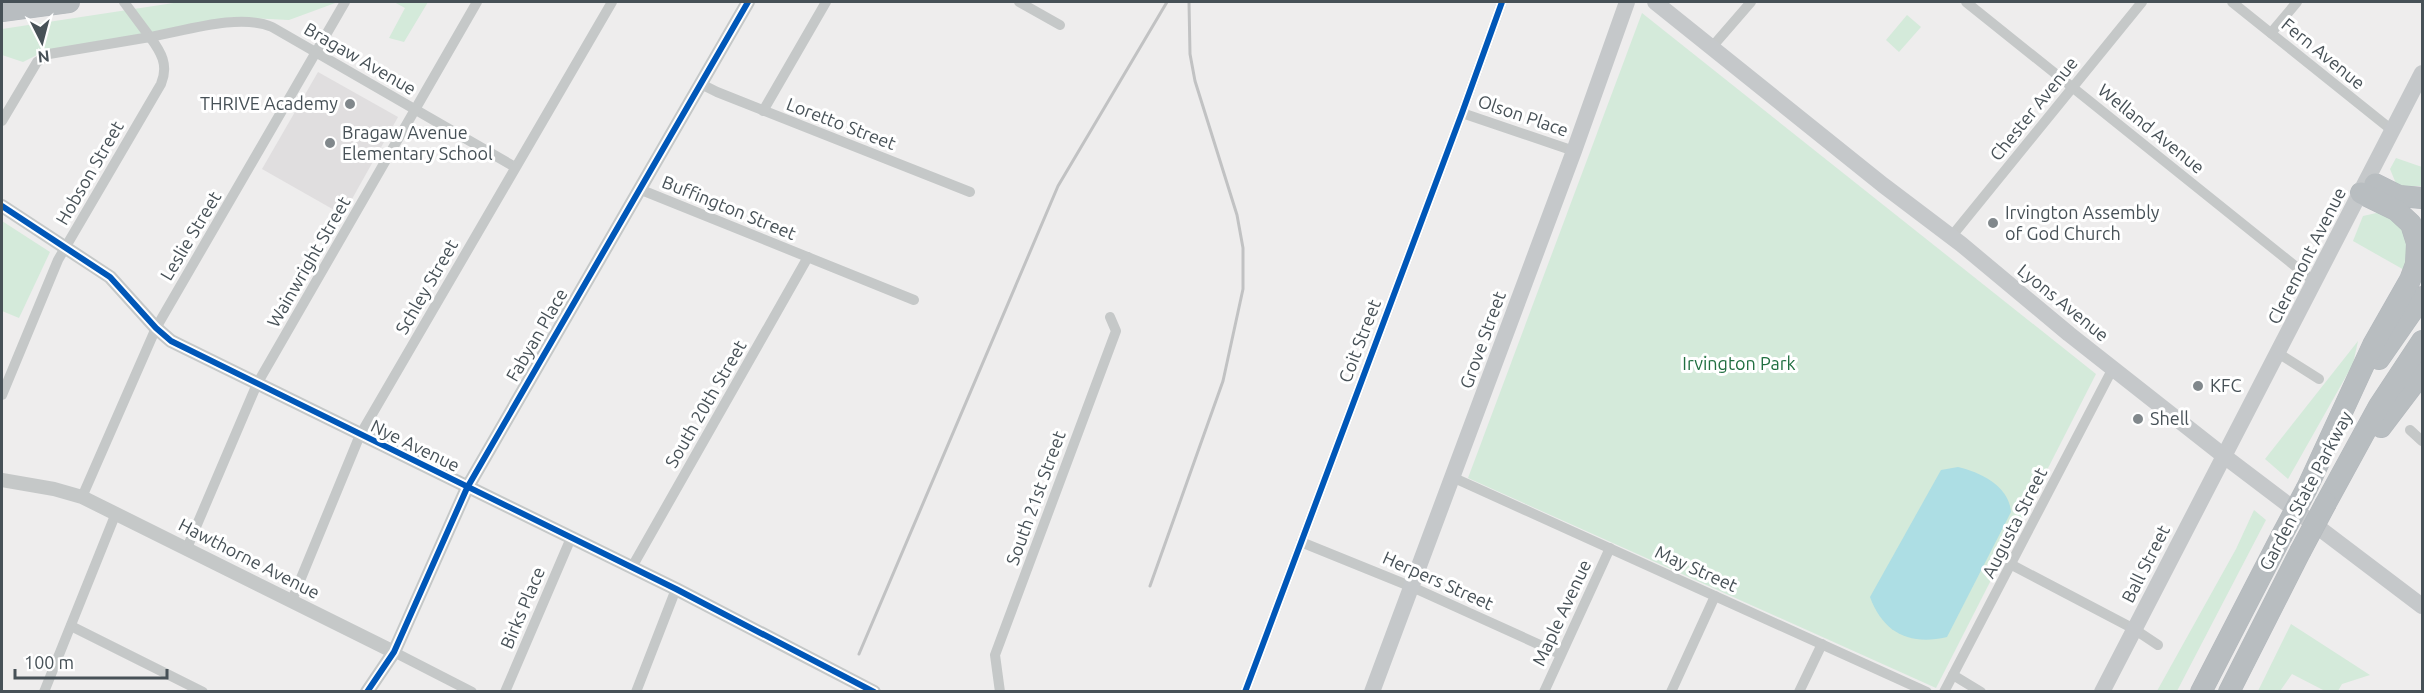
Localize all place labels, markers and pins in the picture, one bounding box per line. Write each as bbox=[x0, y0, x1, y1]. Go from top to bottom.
place label: THRIVE Academy bbox=[200, 93, 338, 113]
marker: THRIVE Academy bbox=[343, 97, 357, 111]
place label: Bragaw Avenue Elementary School bbox=[342, 122, 493, 163]
marker: Bragaw Avenue Elementary School bbox=[323, 136, 337, 150]
place label: Irvington Assembly of God Church bbox=[2005, 202, 2160, 243]
marker: Irvington Assembly of God Church bbox=[1986, 216, 2000, 230]
place label: KFC bbox=[2210, 375, 2241, 395]
marker: KFC bbox=[2191, 379, 2205, 393]
place label: Shell bbox=[2150, 408, 2189, 428]
marker: Shell bbox=[2131, 412, 2145, 426]

